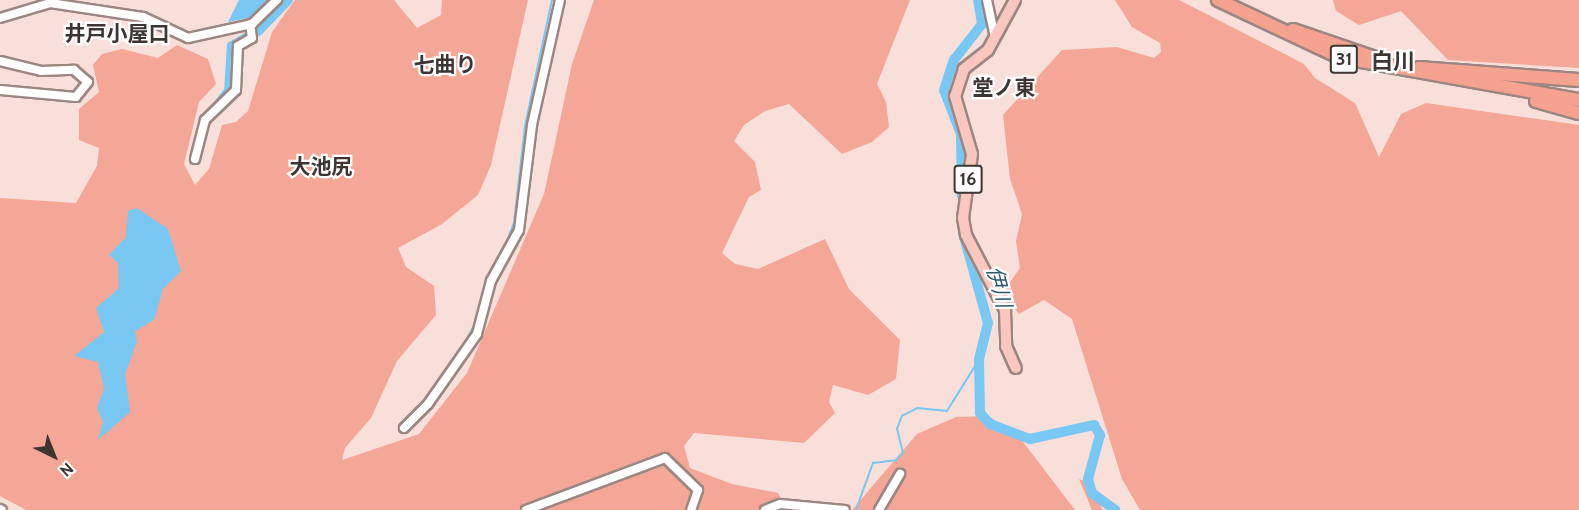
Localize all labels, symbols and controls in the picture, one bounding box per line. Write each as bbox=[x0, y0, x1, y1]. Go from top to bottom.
district label: 井戸小屋口 bbox=[65, 21, 169, 47]
road number: 31 bbox=[1329, 44, 1359, 74]
district label: 白川 bbox=[1371, 49, 1415, 75]
district label: 七曲り bbox=[414, 52, 476, 78]
district label: 堂ノ東 bbox=[973, 75, 1035, 101]
district label: 大池尻 bbox=[290, 154, 352, 180]
road number: 16 bbox=[953, 164, 983, 194]
water label: 伊川 bbox=[981, 263, 1017, 311]
north arrow bbox=[24, 426, 84, 486]
text: N bbox=[56, 459, 77, 480]

